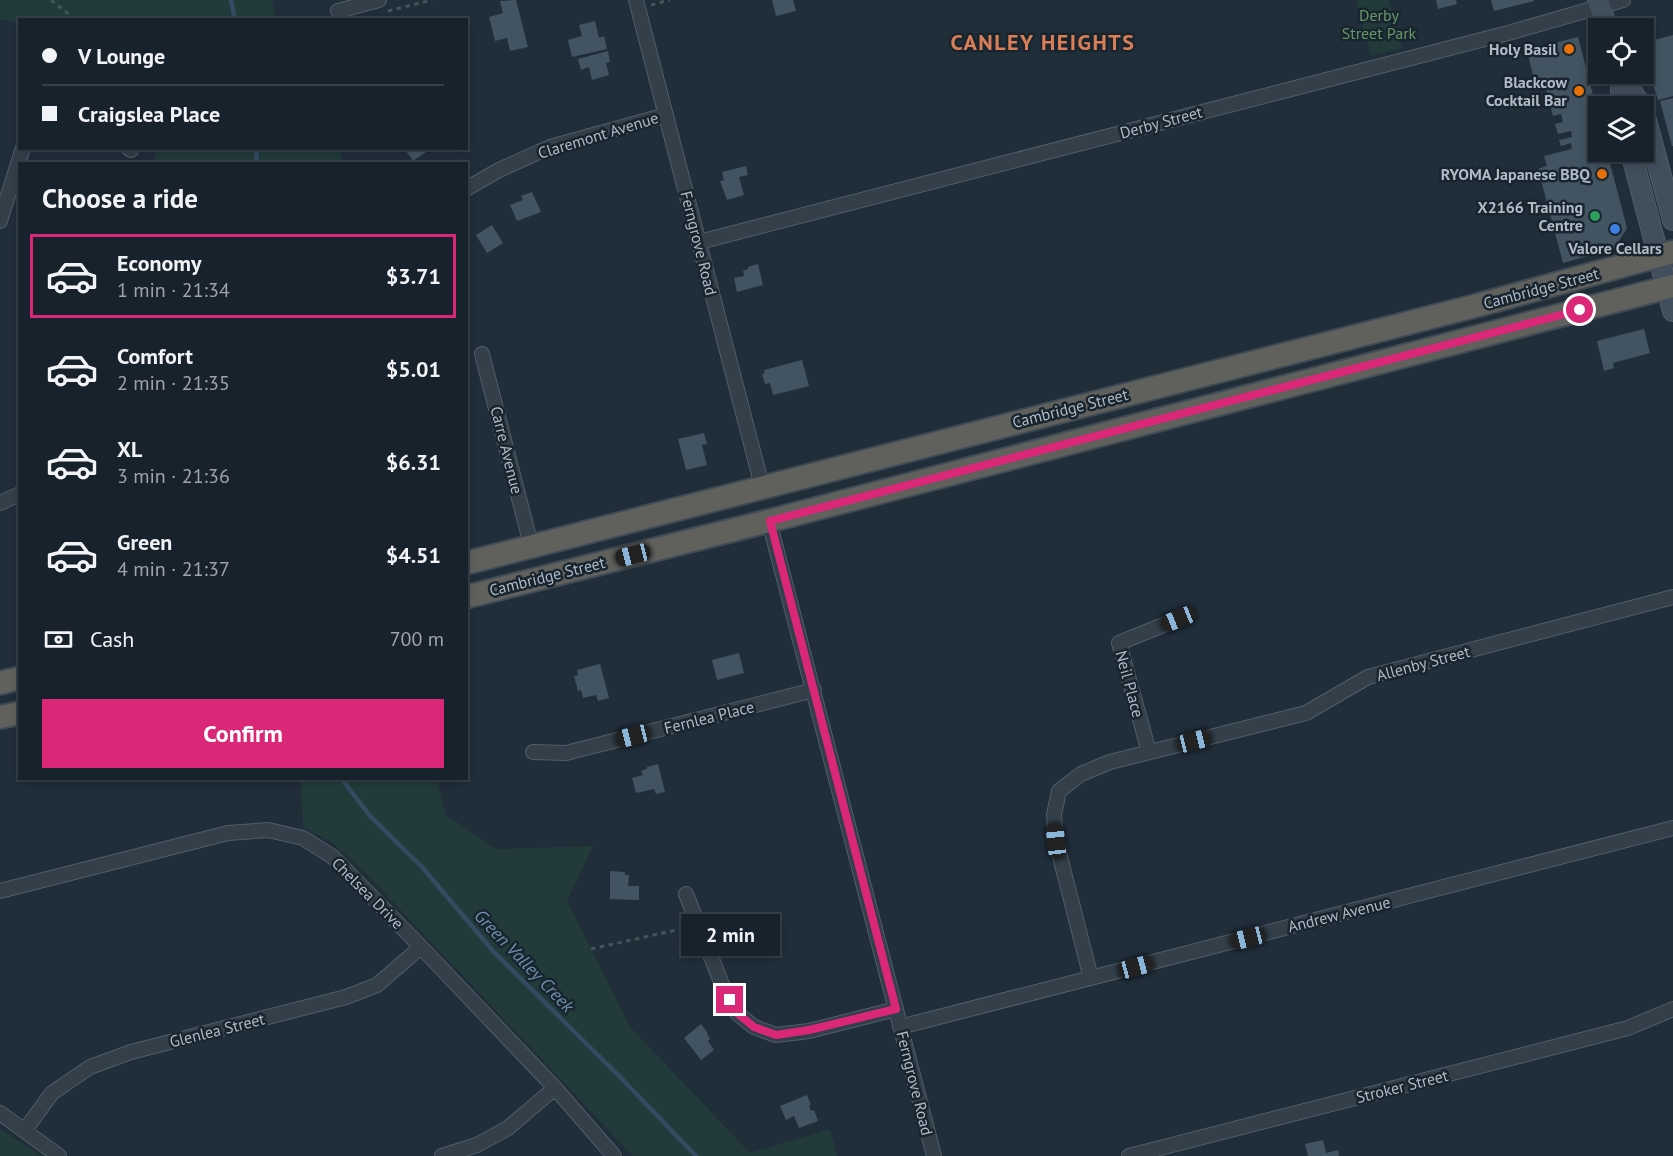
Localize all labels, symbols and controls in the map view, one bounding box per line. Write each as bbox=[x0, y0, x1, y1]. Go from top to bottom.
park label: Derby Street Park bbox=[1342, 5, 1417, 43]
map controls bbox=[1588, 18, 1654, 162]
button: locate bbox=[1588, 18, 1654, 84]
district label: CANLEY HEIGHTS bbox=[951, 28, 1135, 56]
place label: Holy Basil bbox=[1489, 39, 1557, 59]
text: V Lounge bbox=[78, 42, 165, 70]
marker: Holy Basil bbox=[1562, 42, 1576, 56]
place label: Blackcow Cocktail Bar bbox=[1486, 72, 1567, 110]
marker: Blackcow Cocktail Bar bbox=[1572, 84, 1586, 98]
button: layers bbox=[1588, 96, 1654, 162]
text: Craigslea Place bbox=[78, 100, 220, 128]
street label: Derby Street bbox=[1118, 101, 1205, 143]
street label: Claremont Avenue bbox=[535, 107, 661, 163]
place label: RYOMA Japanese BBQ bbox=[1441, 164, 1591, 184]
marker: RYOMA Japanese BBQ bbox=[1595, 167, 1609, 181]
text: Choose a ride bbox=[42, 181, 198, 215]
street label: Ferngrove Road bbox=[676, 189, 722, 297]
place label: X2166 Training Centre bbox=[1478, 197, 1583, 235]
marker: X2166 Training Centre bbox=[1588, 209, 1602, 223]
marker: Valore Cellars bbox=[1608, 222, 1622, 236]
place label: Valore Cellars bbox=[1567, 238, 1662, 258]
icon: car bbox=[45, 249, 99, 303]
text: Economy bbox=[117, 249, 201, 277]
text: $3.71 bbox=[386, 262, 441, 290]
street label: Cambridge Street bbox=[1481, 263, 1601, 313]
text: 1 min · 21:34 bbox=[117, 277, 230, 303]
route start bbox=[1566, 296, 1593, 323]
icon: car bbox=[45, 342, 99, 396]
text: Comfort bbox=[117, 342, 193, 370]
text: $5.01 bbox=[386, 355, 441, 383]
text: 2 min · 21:35 bbox=[117, 370, 230, 396]
street label: Cambridge Street bbox=[1010, 384, 1131, 432]
street label: Carre Avenue bbox=[486, 404, 528, 496]
icon: car bbox=[45, 435, 99, 489]
text: XL bbox=[117, 435, 142, 463]
text: $6.31 bbox=[386, 448, 441, 476]
text: 3 min · 21:36 bbox=[117, 463, 230, 489]
icon: car bbox=[45, 528, 99, 582]
text: Green bbox=[117, 528, 172, 556]
text: $4.51 bbox=[386, 541, 441, 569]
car bbox=[613, 542, 653, 568]
street label: Cambridge Street bbox=[487, 552, 608, 600]
text: 4 min · 21:37 bbox=[117, 556, 230, 582]
car bbox=[1158, 604, 1198, 634]
icon: cash bbox=[42, 623, 75, 656]
text: Cash bbox=[90, 625, 134, 653]
text: 700 m bbox=[390, 626, 444, 652]
street label: Allenby Street bbox=[1374, 641, 1473, 685]
street label: Neil Place bbox=[1111, 648, 1149, 720]
street label: Fernlea Place bbox=[662, 696, 756, 738]
button: Confirm bbox=[42, 699, 444, 768]
car bbox=[613, 723, 653, 749]
car bbox=[1174, 728, 1214, 754]
car bbox=[1045, 822, 1067, 860]
street label: Chelsea Drive bbox=[328, 853, 408, 933]
street label: Andrew Avenue bbox=[1286, 892, 1392, 936]
water label: Green Valley Creek bbox=[469, 904, 580, 1018]
callout: 2 min bbox=[680, 913, 780, 955]
text: 2 min bbox=[706, 922, 755, 948]
car bbox=[1228, 925, 1268, 951]
car bbox=[1116, 954, 1156, 980]
route end bbox=[716, 986, 743, 1013]
street label: Glenlea Street bbox=[167, 1008, 267, 1051]
street label: Ferngrove Road bbox=[892, 1029, 938, 1137]
street label: Stroker Street bbox=[1354, 1065, 1451, 1107]

